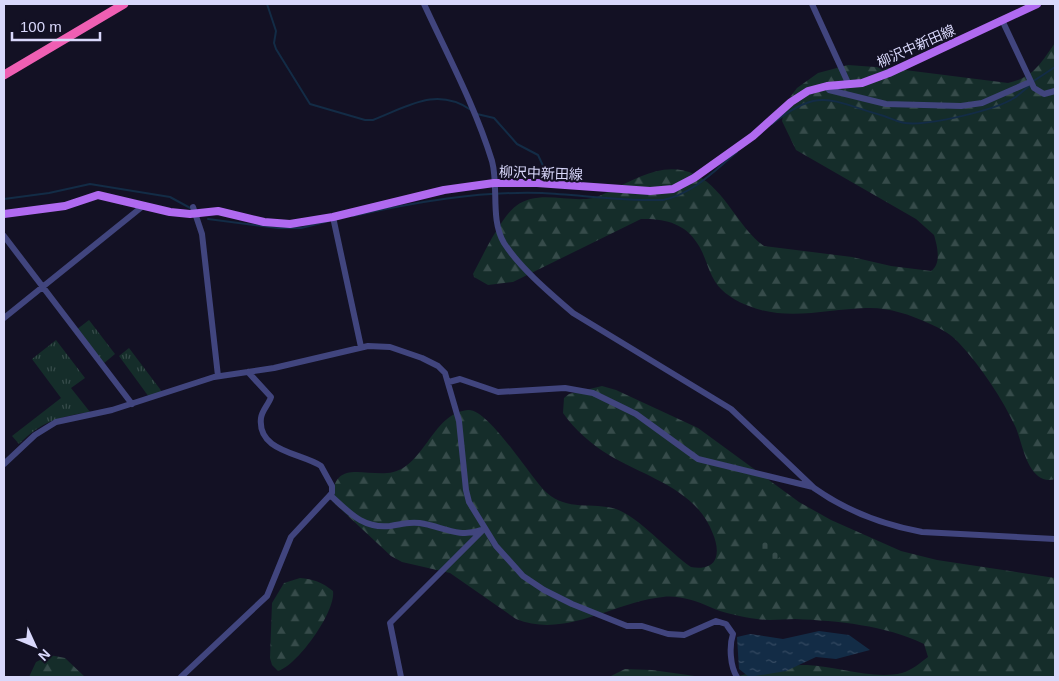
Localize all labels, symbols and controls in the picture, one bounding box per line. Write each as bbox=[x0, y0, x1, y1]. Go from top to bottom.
scale bar bbox=[12, 10, 100, 42]
text: 100 m bbox=[20, 18, 62, 35]
street label: 柳沢中新田線 bbox=[874, 22, 958, 70]
street label: 柳沢中新田線 bbox=[499, 164, 583, 182]
north arrow bbox=[10, 621, 60, 671]
text: N bbox=[35, 646, 54, 664]

